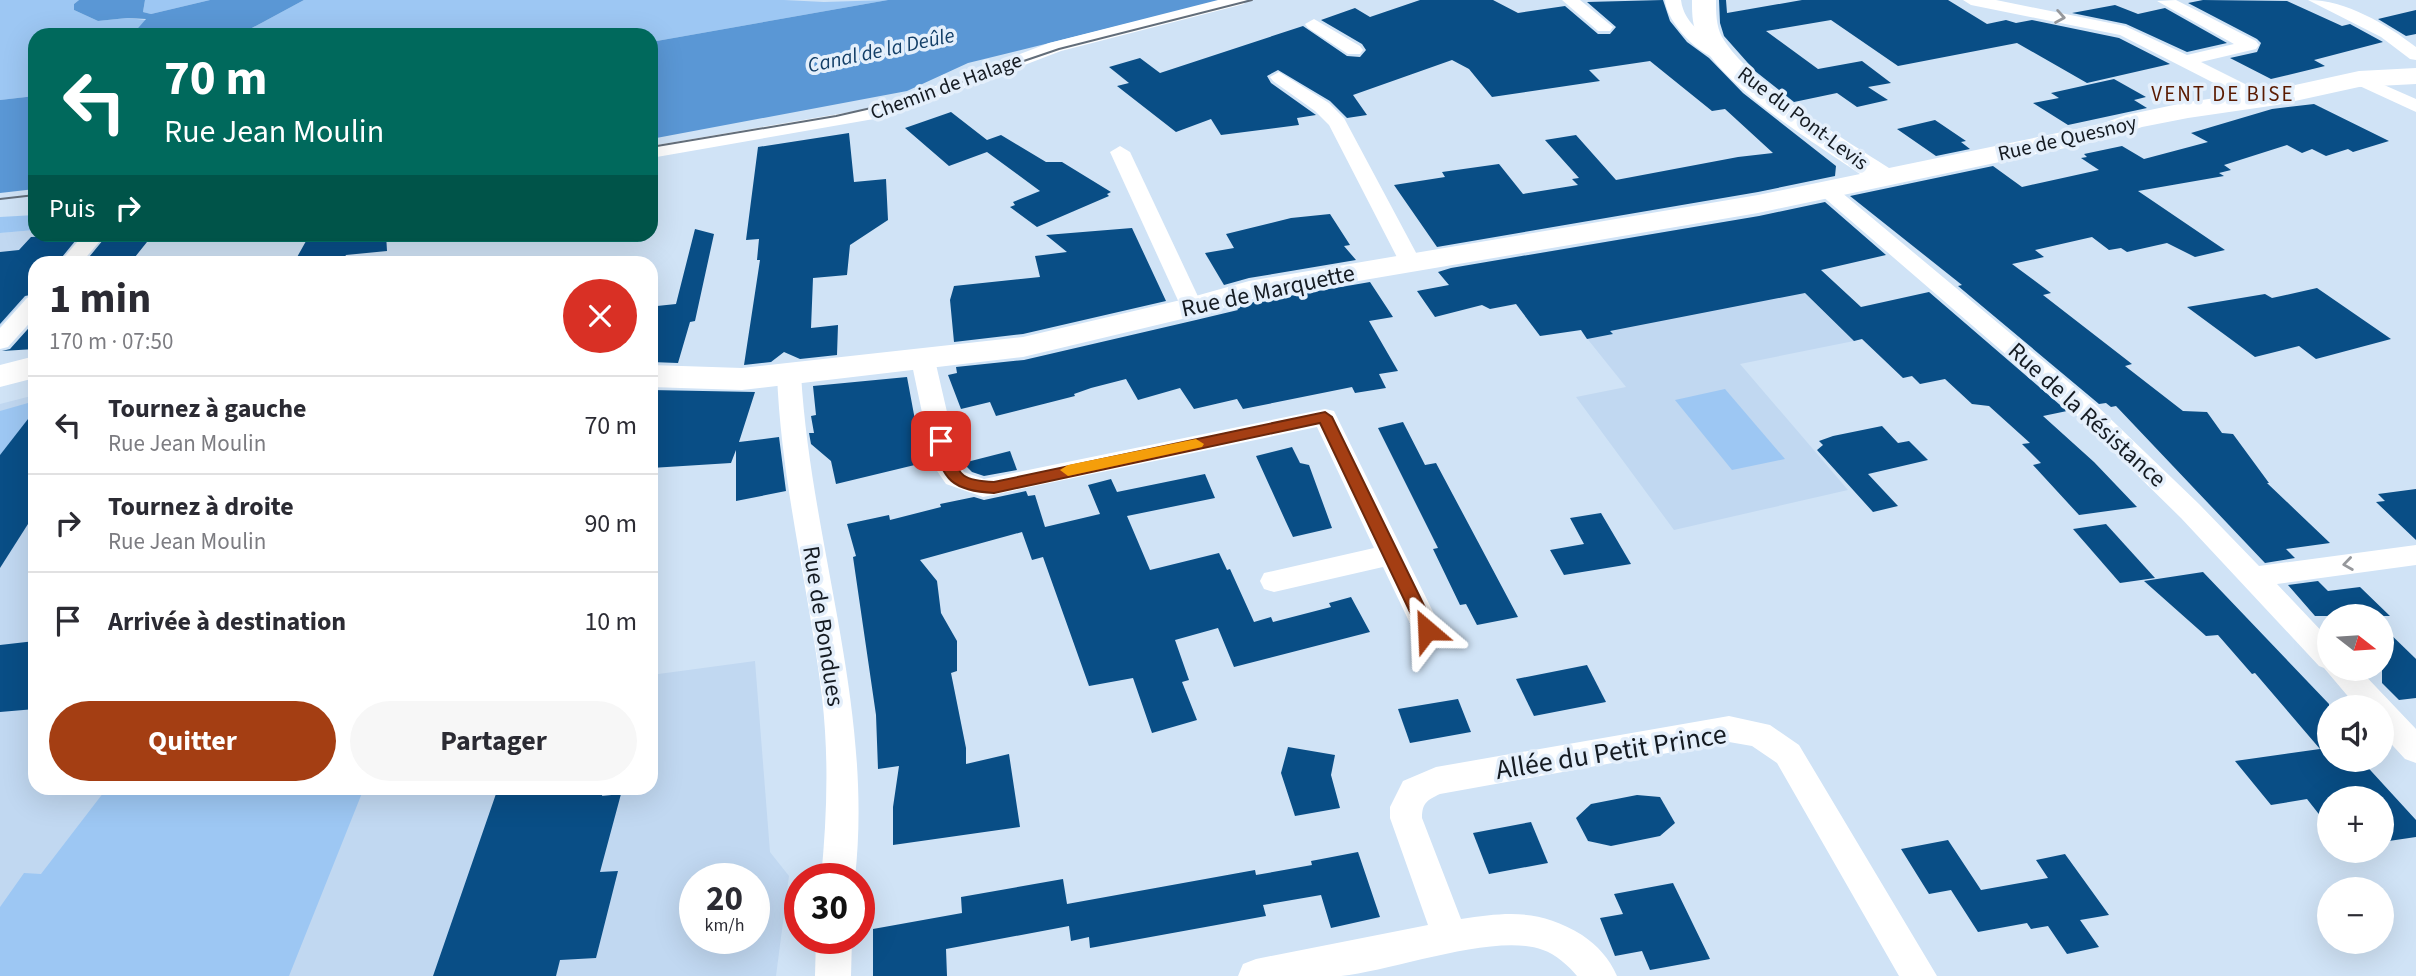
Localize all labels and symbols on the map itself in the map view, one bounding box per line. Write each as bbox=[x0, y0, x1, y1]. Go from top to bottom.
one-way arrow bbox=[2054, 9, 2066, 24]
water label: Canal de la Deûle bbox=[805, 20, 957, 80]
street label: Chemin de Halage bbox=[866, 45, 1026, 127]
street label: Rue du Pont-Levis bbox=[1731, 59, 1875, 177]
district label: VENT DE BISE bbox=[2151, 79, 2295, 109]
street label: Rue de Quesnoy bbox=[1995, 107, 2139, 169]
street label: Rue de Marquette bbox=[1178, 256, 1358, 326]
street label: Rue de la Résistance bbox=[2000, 334, 2174, 496]
pin bbox=[911, 411, 971, 471]
street label: Rue de Bondues bbox=[793, 543, 853, 709]
one-way arrow bbox=[2343, 556, 2354, 571]
position arrow bbox=[1390, 593, 1464, 667]
north arrow bbox=[2317, 604, 2394, 681]
street label: Allée du Petit Prince bbox=[1493, 714, 1729, 790]
speed limit sign: 30 bbox=[784, 863, 875, 954]

